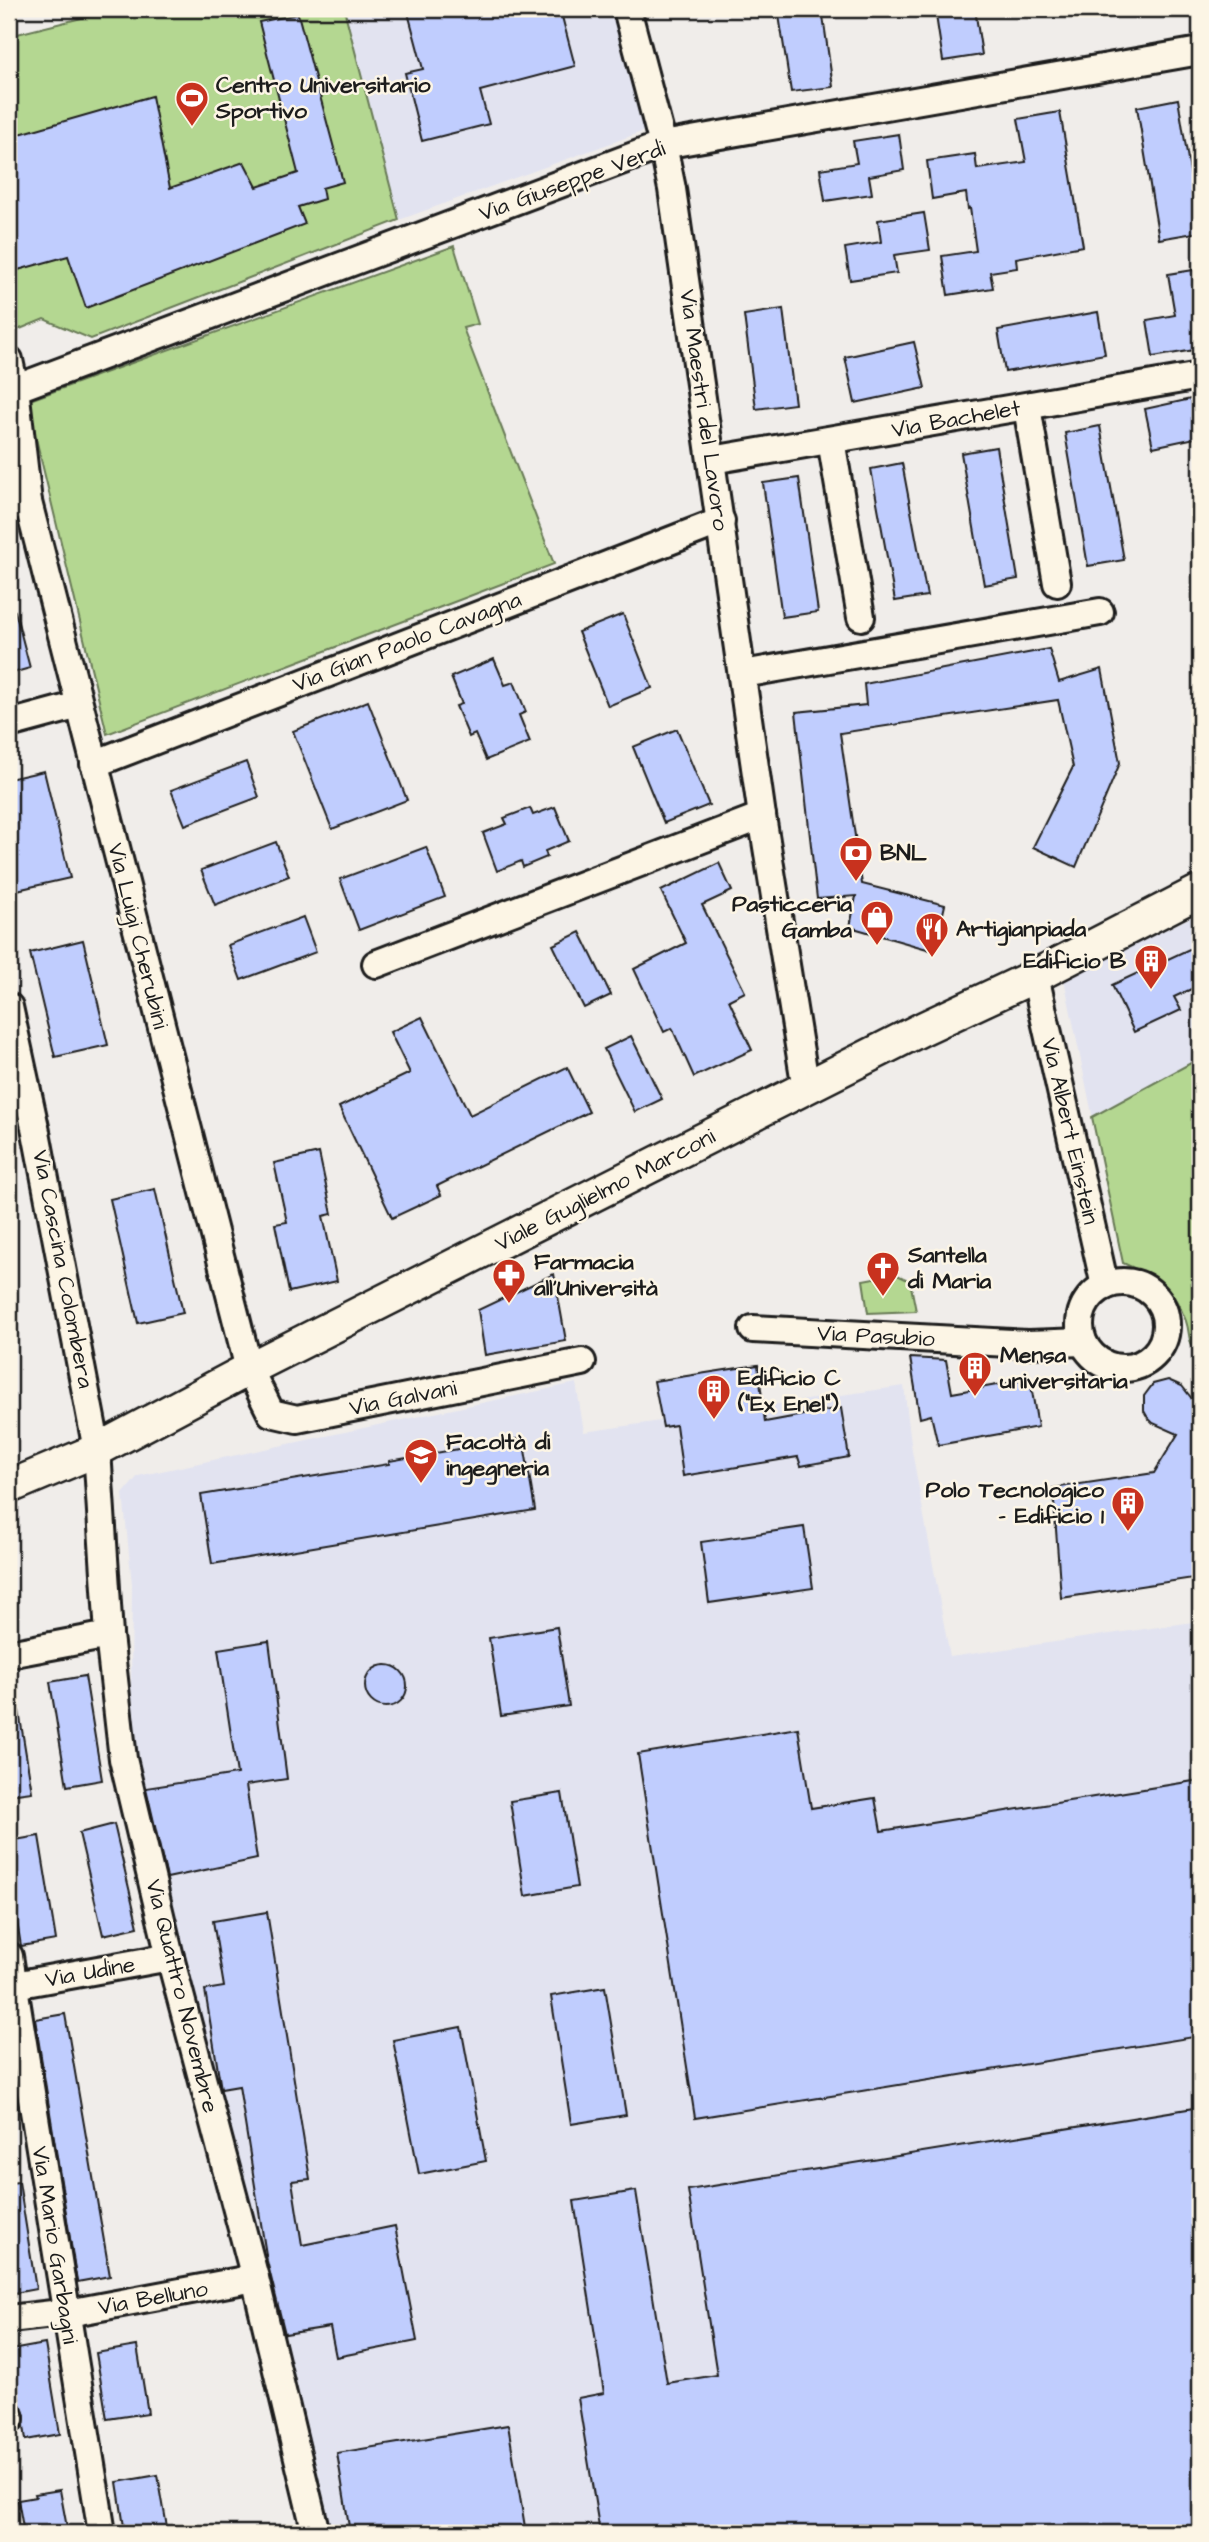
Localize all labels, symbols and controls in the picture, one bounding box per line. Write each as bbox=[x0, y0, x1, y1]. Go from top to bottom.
place label: Centro Universitario Sportivo bbox=[215, 69, 431, 127]
sports icon: Centro Universitario Sportivo bbox=[173, 79, 211, 128]
street label: Via Giuseppe Verdi bbox=[474, 132, 670, 230]
street label: Via Maestri del Lavoro bbox=[671, 287, 737, 533]
street label: Via Bachelet bbox=[889, 392, 1024, 446]
street label: Via Gian Paolo Cavagna bbox=[288, 584, 527, 701]
bank icon: BNL bbox=[837, 834, 875, 883]
place label: BNL bbox=[880, 837, 927, 869]
street label: Via Luigi Cherubini bbox=[98, 840, 177, 1033]
place label: Pasticceria Gamba bbox=[732, 888, 852, 946]
shop icon: Pasticceria Gamba bbox=[858, 898, 896, 947]
restaurant icon: Artigianpiada bbox=[913, 910, 951, 959]
place label: Artigianpiada bbox=[956, 913, 1087, 946]
building icon: Edificio B bbox=[1132, 942, 1170, 991]
place label: Edificio B bbox=[1023, 945, 1127, 977]
street label: Via Albert Einstein bbox=[1033, 1035, 1107, 1227]
street label: Viale Guglielmo Marconi bbox=[489, 1120, 722, 1260]
street label: Via Cascina Colombera bbox=[24, 1147, 102, 1391]
place label: Santella di Maria bbox=[907, 1239, 991, 1297]
place label: Farmacia all'Università bbox=[533, 1246, 658, 1304]
church icon: Santella di Maria bbox=[864, 1249, 902, 1298]
pharmacy icon: Farmacia all'Università bbox=[490, 1256, 528, 1305]
street label: Via Pasubio bbox=[816, 1317, 936, 1355]
place label: Mensa universitaria bbox=[999, 1339, 1128, 1397]
building icon: Mensa universitaria bbox=[956, 1349, 994, 1398]
place label: Edificio C ("Ex Enel") bbox=[737, 1362, 841, 1420]
street label: Via Galvani bbox=[347, 1372, 460, 1424]
building icon: Edificio C ("Ex Enel") bbox=[695, 1372, 733, 1421]
place label: Facoltà di ingegneria bbox=[446, 1426, 551, 1485]
school or university icon: Facoltà di ingegneria bbox=[402, 1436, 440, 1485]
place label: Polo Tecnologico - Edificio 1 bbox=[925, 1474, 1104, 1532]
building icon: Polo Tecnologico - Edificio 1 bbox=[1109, 1484, 1147, 1533]
street label: Via Quattro Novembre bbox=[137, 1876, 227, 2116]
street label: Via Udine bbox=[42, 1948, 138, 1996]
street label: Via Mario Garbagni bbox=[23, 2144, 86, 2347]
street label: Via Belluno bbox=[96, 2273, 210, 2323]

